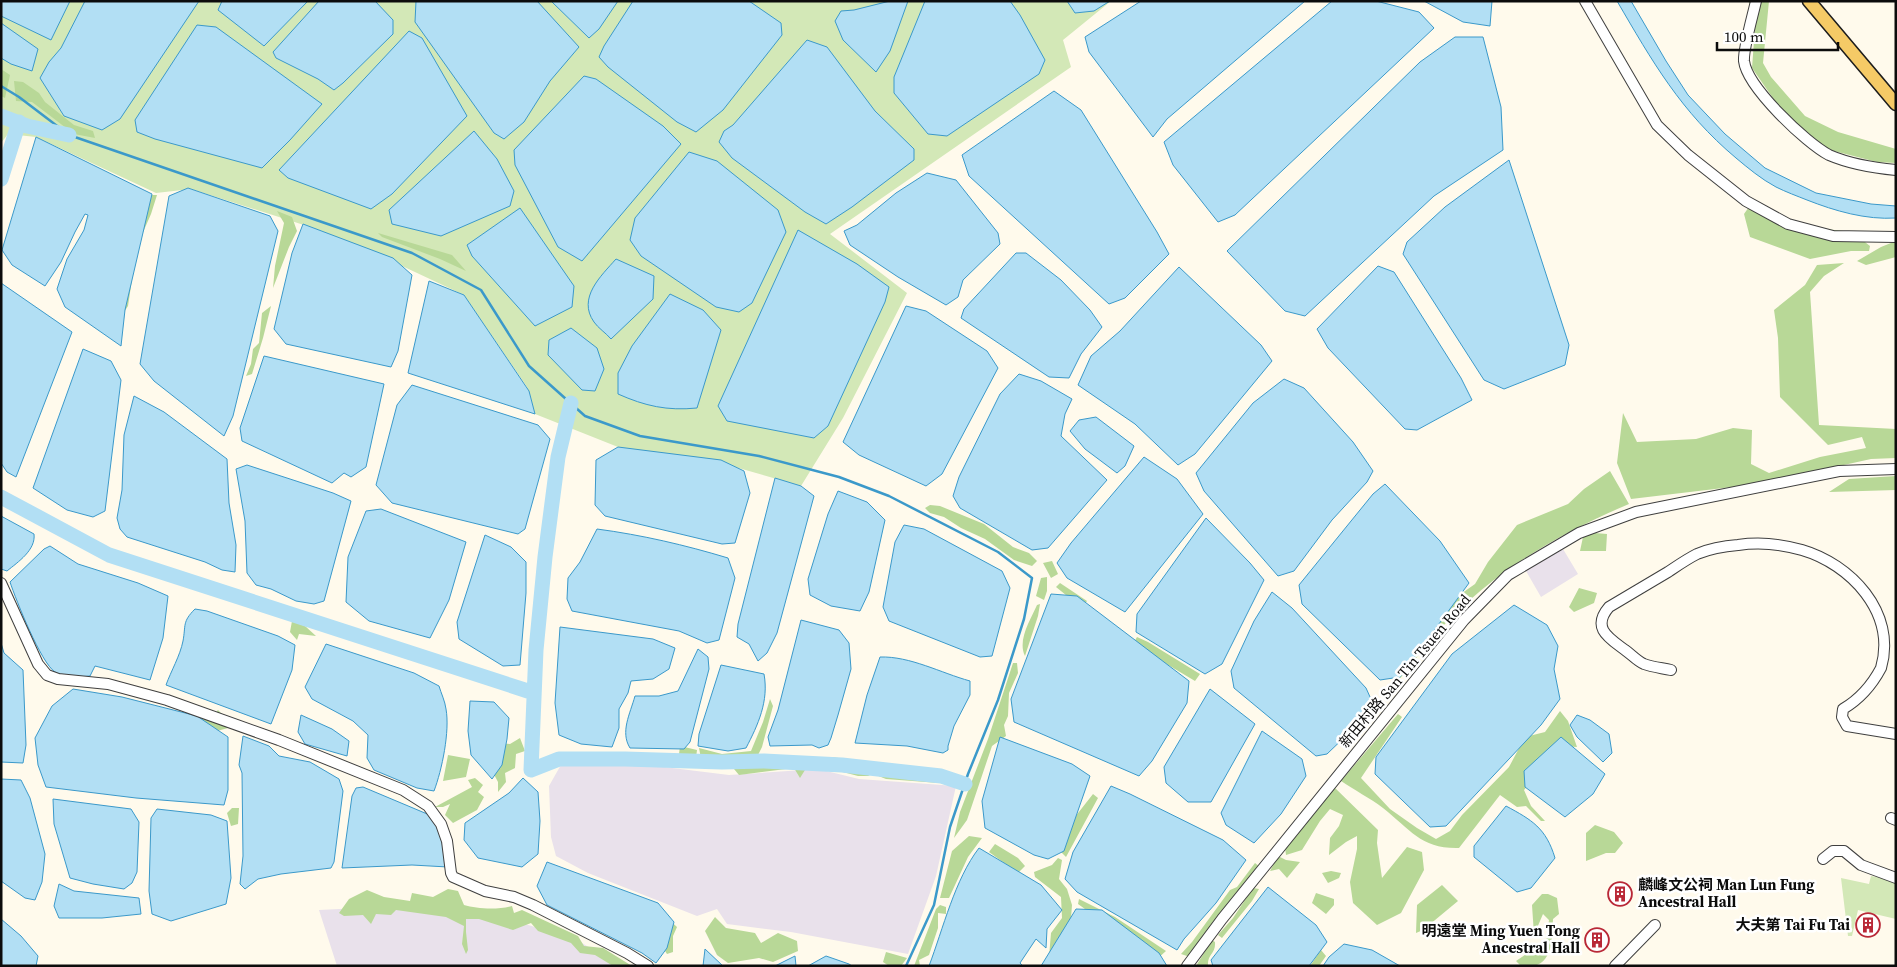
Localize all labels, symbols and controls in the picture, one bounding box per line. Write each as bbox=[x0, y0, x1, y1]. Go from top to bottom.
scale bar bbox=[1717, 20, 1838, 52]
text: 100 m bbox=[1724, 26, 1764, 47]
street label: 新田村路 San Tin Tsuen Road bbox=[1334, 589, 1475, 752]
place label: 麟峰文公祠 Man Lun Fung Ancestral Hall bbox=[1638, 874, 1814, 912]
building icon: 麟峰文公祠 Man Lun Fung Ancestral Hall bbox=[1607, 881, 1633, 907]
building icon: 大夫第 Tai Fu Tai bbox=[1855, 912, 1881, 938]
place label: 大夫第 Tai Fu Tai bbox=[1736, 914, 1850, 935]
place label: 明遠堂 Ming Yuen Tong Ancestral Hall bbox=[1422, 920, 1580, 958]
building icon: 明遠堂 Ming Yuen Tong Ancestral Hall bbox=[1584, 927, 1610, 953]

